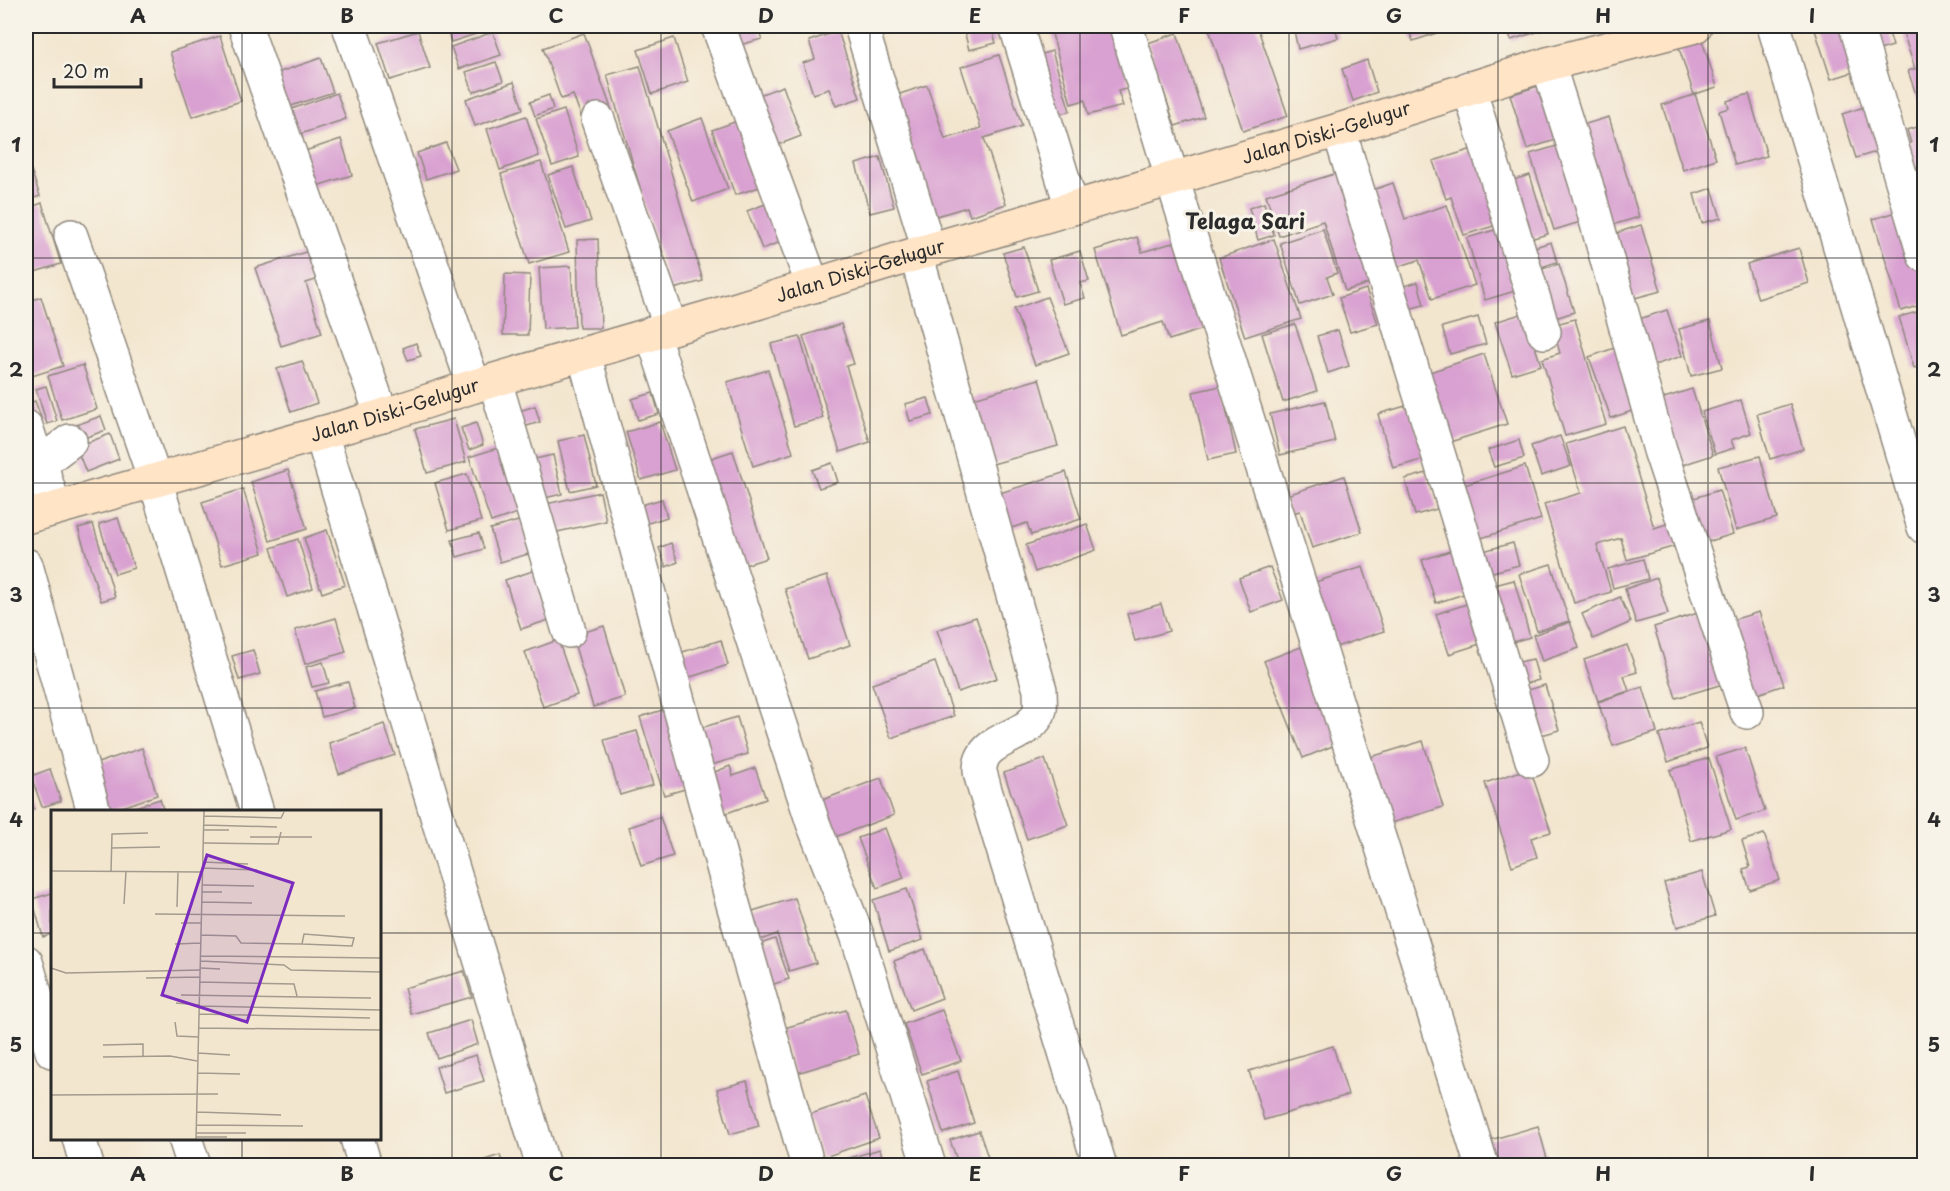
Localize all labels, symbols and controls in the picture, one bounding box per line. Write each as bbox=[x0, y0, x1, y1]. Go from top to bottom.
text: A bbox=[130, 0, 146, 30]
text: B bbox=[340, 0, 354, 30]
text: C bbox=[548, 0, 564, 30]
text: D bbox=[758, 0, 774, 30]
text: E bbox=[969, 0, 981, 30]
text: F bbox=[1178, 0, 1190, 30]
text: G bbox=[1386, 0, 1402, 30]
text: H bbox=[1595, 0, 1611, 30]
text: I bbox=[1809, 0, 1815, 30]
scale bar bbox=[54, 51, 141, 89]
text: 20 m bbox=[63, 57, 109, 84]
street label: Jalan Diski–Gelugur bbox=[1238, 93, 1414, 170]
text: 1 bbox=[11, 129, 21, 159]
text: 1 bbox=[1929, 129, 1939, 159]
district label: Telaga Sari bbox=[1185, 204, 1305, 236]
street label: Jalan Diski–Gelugur bbox=[772, 231, 948, 308]
text: 2 bbox=[9, 354, 23, 384]
text: 2 bbox=[1927, 354, 1941, 384]
street label: Jalan Diski–Gelugur bbox=[307, 370, 483, 448]
text: 3 bbox=[9, 579, 23, 609]
text: 3 bbox=[1927, 579, 1941, 609]
text: 4 bbox=[9, 804, 23, 834]
text: 4 bbox=[1927, 804, 1941, 834]
inset map bbox=[51, 810, 381, 1140]
text: 5 bbox=[10, 1029, 22, 1059]
text: 5 bbox=[1928, 1029, 1940, 1059]
text: A bbox=[130, 1158, 146, 1188]
text: B bbox=[340, 1158, 354, 1188]
text: C bbox=[548, 1158, 564, 1188]
text: D bbox=[758, 1158, 774, 1188]
text: E bbox=[969, 1158, 981, 1188]
text: F bbox=[1178, 1158, 1190, 1188]
text: G bbox=[1386, 1158, 1402, 1188]
text: H bbox=[1595, 1158, 1611, 1188]
text: I bbox=[1809, 1158, 1815, 1188]

